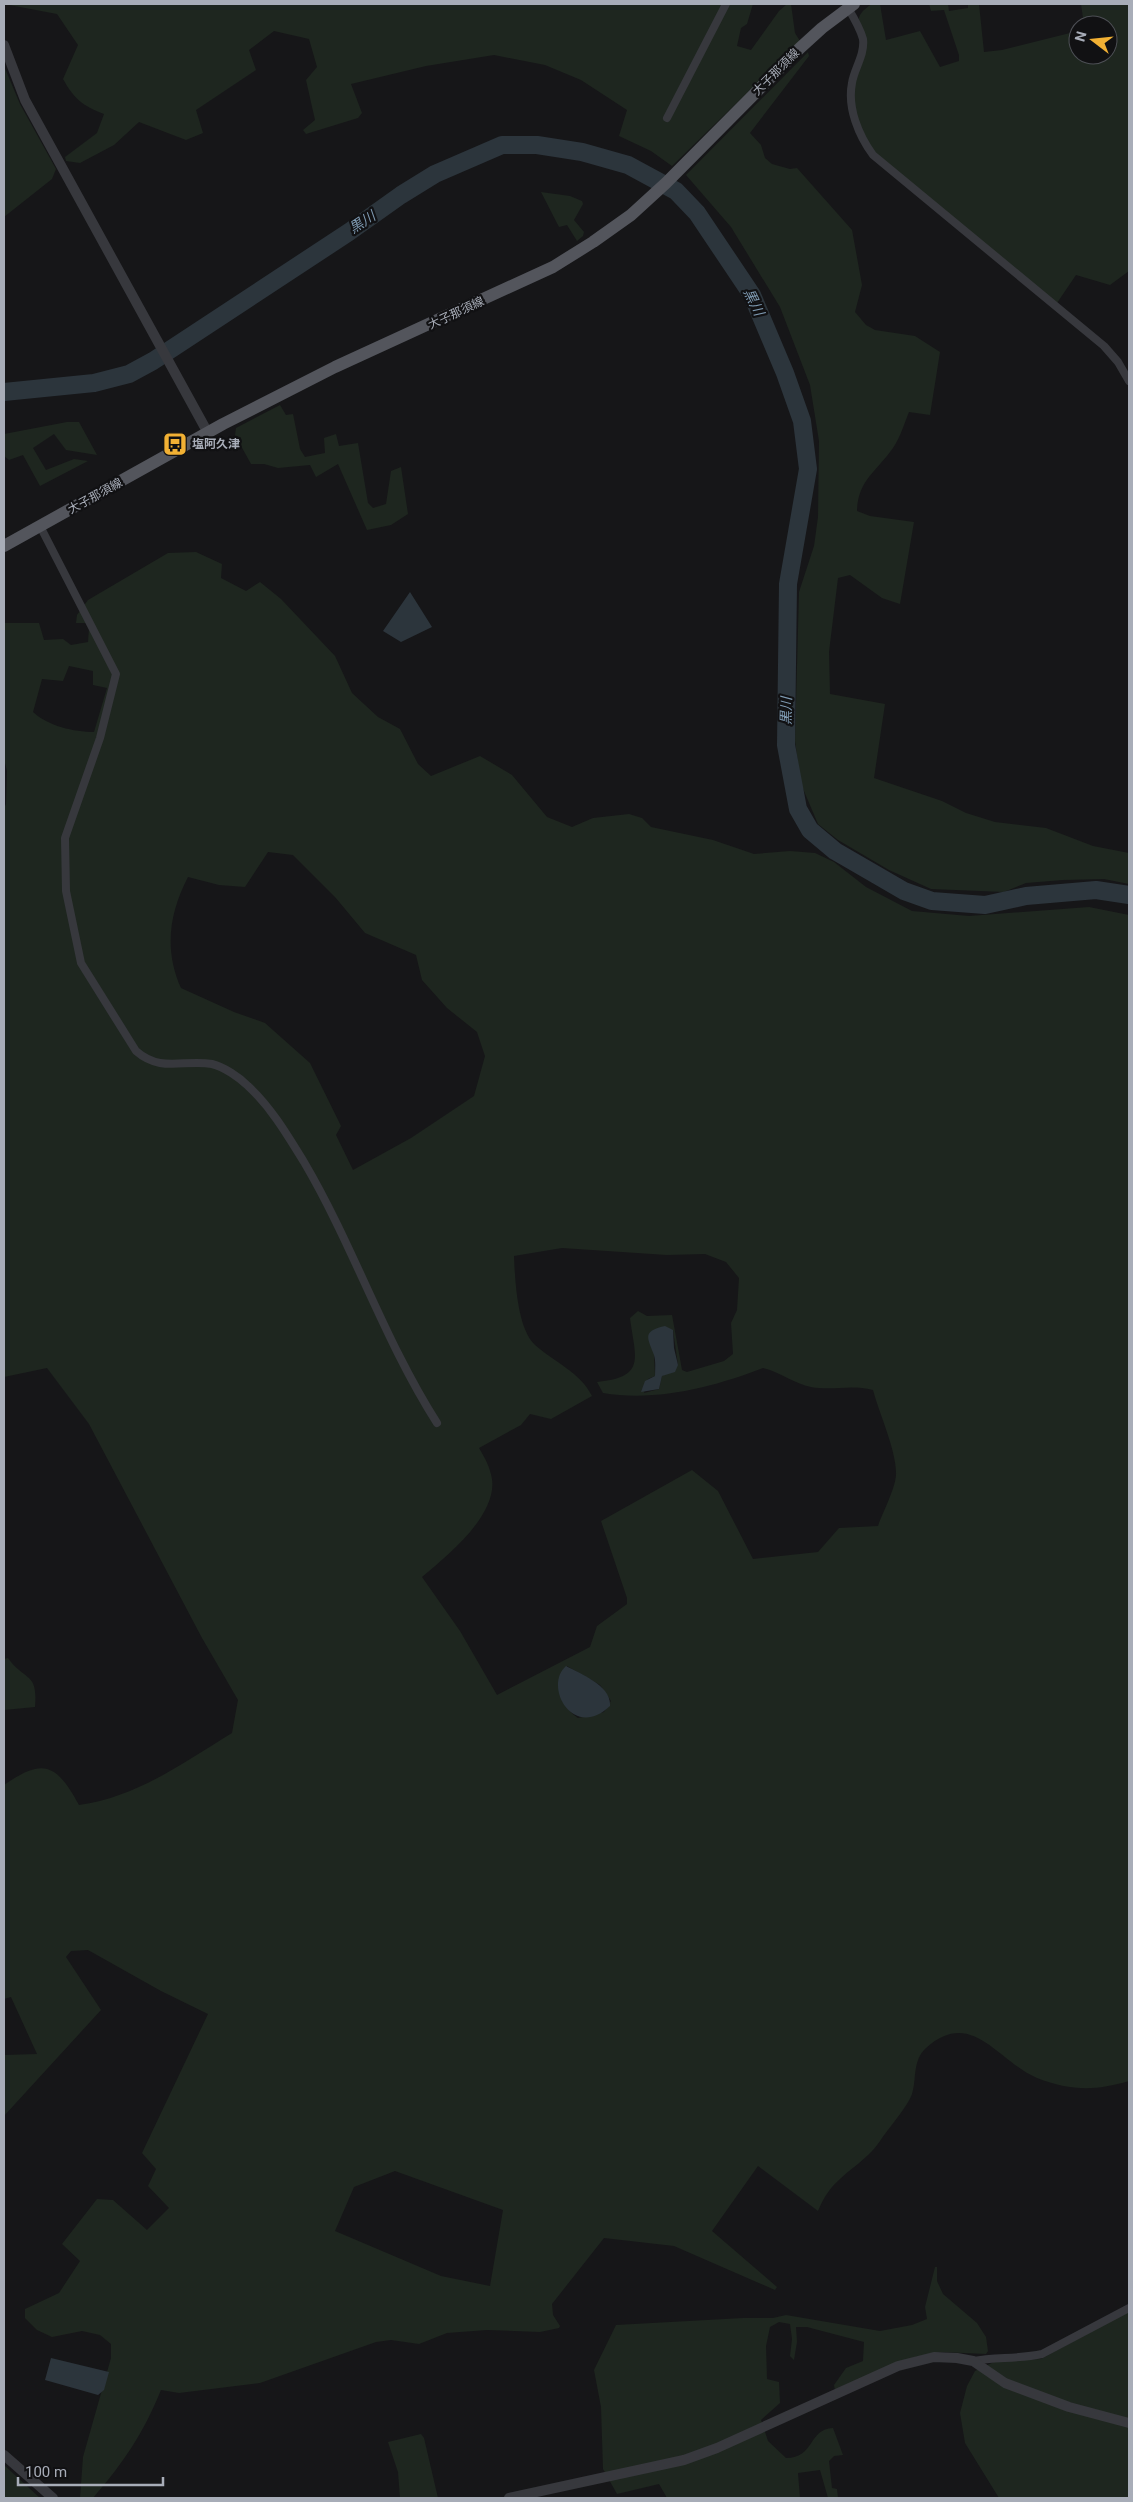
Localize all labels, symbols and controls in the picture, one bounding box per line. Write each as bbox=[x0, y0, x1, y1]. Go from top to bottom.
north arrow bbox=[1068, 15, 1118, 65]
text: N bbox=[1071, 29, 1090, 43]
street label: 大子那須線 bbox=[750, 46, 802, 98]
water label: 黒川 bbox=[346, 207, 380, 236]
water label: 黒川 bbox=[741, 286, 768, 320]
street label: 大子那須線 bbox=[426, 294, 486, 332]
bus stop icon: 塩阿久津 bbox=[162, 431, 188, 457]
place label: 塩阿久津 bbox=[192, 437, 240, 451]
street label: 大子那須線 bbox=[65, 475, 125, 517]
water label: 黒川 bbox=[778, 695, 794, 725]
scale bar bbox=[18, 2454, 162, 2486]
text: 100 m bbox=[25, 2463, 67, 2481]

